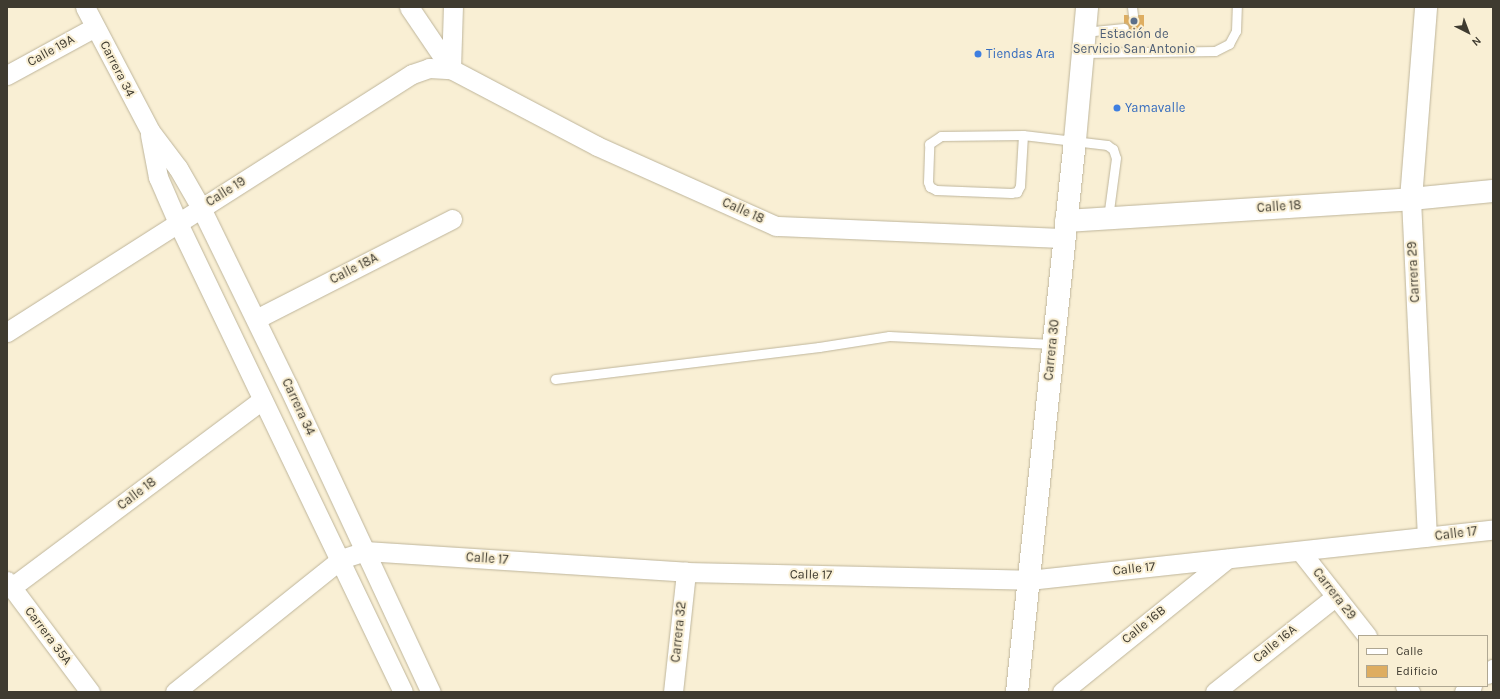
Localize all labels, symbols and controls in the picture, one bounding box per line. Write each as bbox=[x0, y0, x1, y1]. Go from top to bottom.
north arrow bbox=[1448, 12, 1488, 52]
marker: Estación de Servicio San Antonio bbox=[1129, 16, 1139, 26]
place label: Estación de Servicio San Antonio bbox=[1073, 27, 1195, 58]
street label: Calle 19A bbox=[25, 32, 77, 70]
text: N bbox=[1469, 34, 1484, 49]
street label: Carrera 34 bbox=[96, 38, 138, 100]
place label: Tiendas Ara bbox=[986, 46, 1055, 62]
marker: Tiendas Ara bbox=[973, 49, 983, 59]
place label: Yamavalle bbox=[1125, 100, 1185, 116]
marker: Yamavalle bbox=[1112, 103, 1122, 113]
street label: Calle 19 bbox=[203, 174, 249, 210]
street label: Calle 18 bbox=[720, 195, 766, 227]
street label: Calle 18 bbox=[1256, 198, 1302, 216]
street label: Carrera 29 bbox=[1405, 241, 1423, 303]
street label: Calle 18A bbox=[327, 250, 381, 288]
street label: Carrera 30 bbox=[1041, 319, 1063, 381]
street label: Carrera 34 bbox=[278, 376, 318, 438]
street label: Calle 18 bbox=[115, 474, 159, 514]
street label: Calle 17 bbox=[1434, 524, 1478, 544]
street label: Calle 17 bbox=[465, 550, 509, 568]
street label: Calle 17 bbox=[1112, 559, 1156, 579]
street label: Carrera 29 bbox=[1309, 565, 1359, 623]
street label: Calle 17 bbox=[790, 567, 832, 583]
street label: Carrera 32 bbox=[668, 601, 690, 663]
street label: Calle 16B bbox=[1119, 603, 1169, 647]
street label: Carrera 35A bbox=[21, 604, 75, 668]
street label: Calle 16A bbox=[1250, 622, 1300, 666]
legend bbox=[1358, 635, 1488, 687]
text: Calle bbox=[1396, 644, 1423, 658]
text: Edificio bbox=[1396, 664, 1437, 678]

